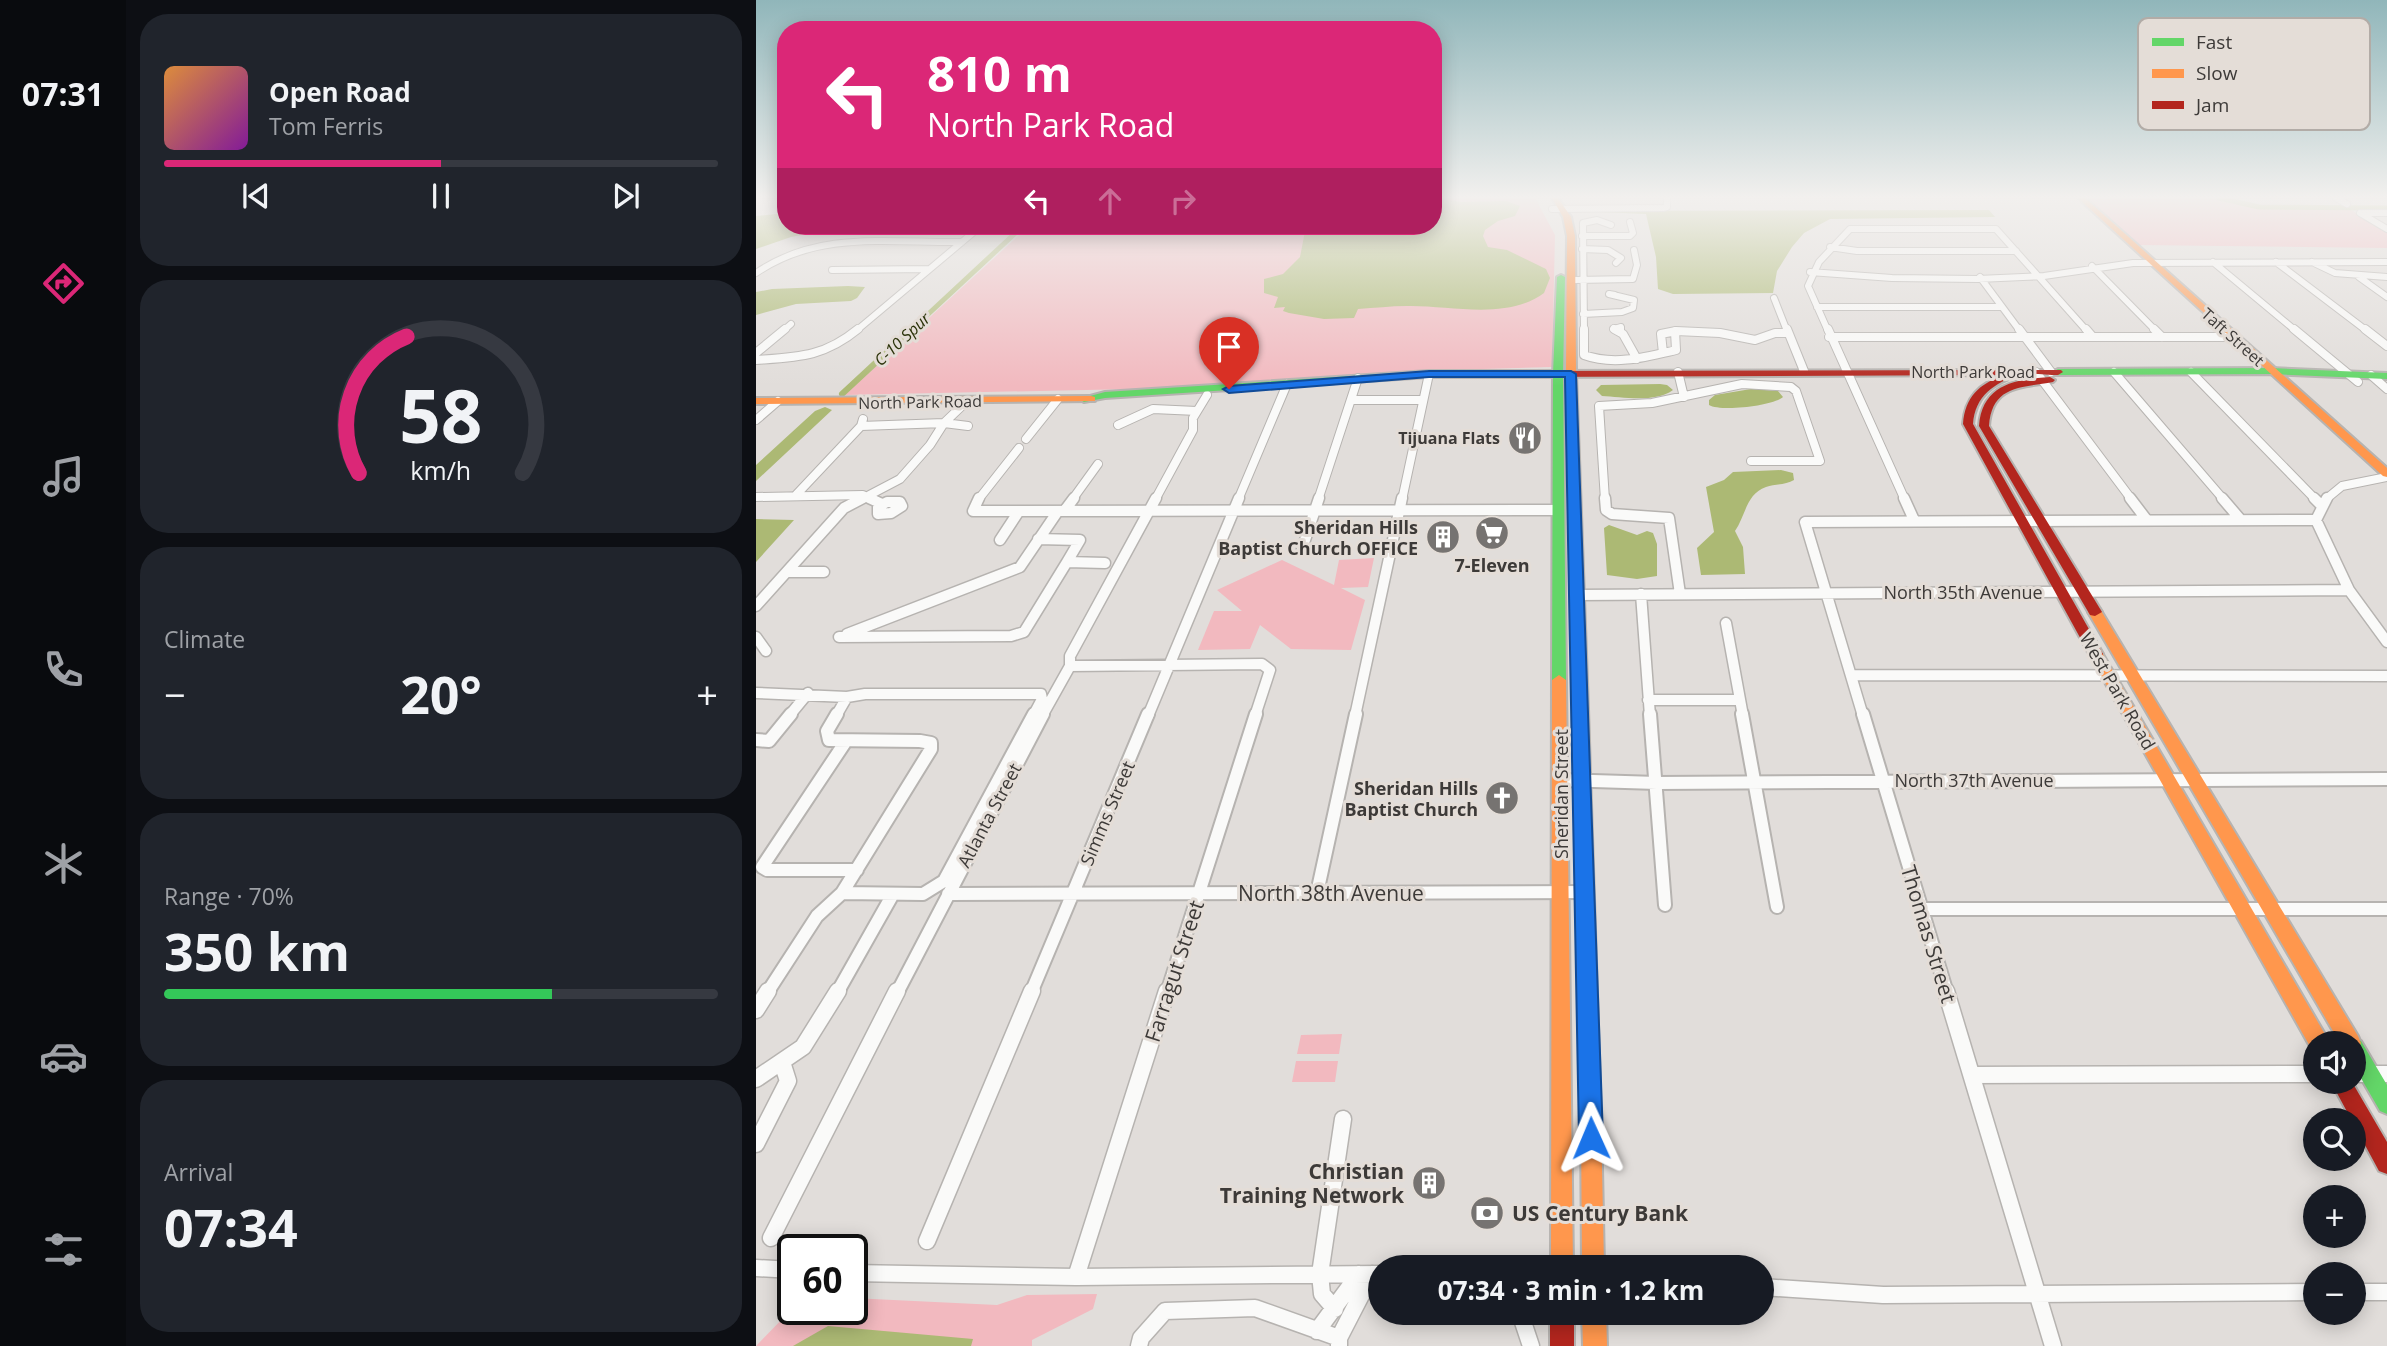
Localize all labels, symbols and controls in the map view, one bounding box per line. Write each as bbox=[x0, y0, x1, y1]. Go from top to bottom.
legend bbox=[2138, 18, 2370, 130]
text: Fast bbox=[2196, 29, 2232, 55]
text: 810 m bbox=[927, 40, 1072, 106]
icon: left bbox=[812, 49, 903, 140]
text: Slow bbox=[2196, 60, 2238, 86]
text: 07:31 bbox=[22, 72, 104, 115]
text: Open Road bbox=[269, 74, 411, 110]
text: Jam bbox=[2194, 92, 2229, 118]
text: North Park Road bbox=[927, 103, 1174, 146]
text: Tom Ferris bbox=[269, 110, 383, 142]
icon: previous bbox=[237, 177, 275, 215]
icon: pause bbox=[422, 177, 460, 215]
icon: next bbox=[607, 177, 645, 215]
icon: left bbox=[1018, 182, 1056, 220]
icon: ahead bbox=[1091, 182, 1129, 220]
icon: right bbox=[1164, 182, 1202, 220]
icon: directions bbox=[39, 259, 88, 308]
street label: Taft Street bbox=[2197, 303, 2269, 371]
water label: C-10 Spur bbox=[869, 307, 935, 371]
pin bbox=[1199, 317, 1259, 389]
icon: arrive bbox=[1210, 328, 1248, 366]
street label: North Park Road bbox=[1911, 361, 2035, 383]
text: 58 bbox=[399, 365, 483, 464]
street label: North Park Road bbox=[858, 390, 982, 414]
restaurant icon: Tijuana Flats bbox=[1506, 419, 1544, 457]
place label: Tijuana Flats bbox=[1398, 427, 1500, 449]
icon: music bbox=[39, 452, 88, 501]
text: km/h bbox=[411, 452, 471, 486]
supermarket icon: 7-Eleven bbox=[1473, 514, 1511, 552]
place label: Sheridan Hills Baptist Church OFFICE bbox=[1218, 515, 1418, 560]
building icon: Sheridan Hills Baptist Church OFFICE bbox=[1424, 518, 1462, 556]
place label: 7-Eleven bbox=[1455, 553, 1530, 577]
street label: North 35th Avenue bbox=[1883, 580, 2043, 604]
text: Climate bbox=[164, 623, 245, 655]
street label: West Park Road bbox=[2075, 628, 2161, 754]
icon: phone bbox=[39, 645, 88, 694]
text: 20° bbox=[400, 658, 482, 729]
text: − bbox=[164, 668, 186, 720]
text: + bbox=[696, 668, 718, 720]
street label: Sheridan Street bbox=[1549, 729, 1573, 859]
street label: Simms Street bbox=[1074, 757, 1140, 869]
street label: Atlanta Street bbox=[951, 759, 1027, 871]
street label: North 37th Avenue bbox=[1894, 768, 2054, 792]
place label: Sheridan Hills Baptist Church bbox=[1345, 776, 1478, 821]
church icon: Sheridan Hills Baptist Church bbox=[1483, 779, 1521, 817]
icon: climate bbox=[39, 839, 88, 888]
street label: Thomas Street bbox=[1895, 862, 1963, 1006]
street label: North 38th Avenue bbox=[1238, 879, 1424, 907]
text: Range · 70% bbox=[164, 880, 294, 912]
street label: Farragut Street bbox=[1138, 897, 1210, 1045]
text: 350 km bbox=[164, 915, 350, 986]
map controls bbox=[2303, 1031, 2366, 1325]
button: sound bbox=[2303, 1031, 2366, 1094]
icon: car bbox=[39, 1032, 88, 1081]
position arrow bbox=[1554, 1101, 1628, 1175]
button: search bbox=[2303, 1108, 2366, 1171]
text: Arrival bbox=[164, 1156, 233, 1188]
place label: Christian Training Network bbox=[1220, 1157, 1405, 1209]
building icon: Christian Training Network bbox=[1410, 1164, 1448, 1202]
button: + bbox=[2303, 1185, 2366, 1248]
text: 07:34 bbox=[164, 1191, 298, 1262]
bank icon: US Century Bank bbox=[1468, 1194, 1506, 1232]
place label: US Century Bank bbox=[1512, 1199, 1689, 1227]
icon: filters bbox=[39, 1225, 88, 1274]
speed limit sign: 60 bbox=[777, 1234, 868, 1325]
button: − bbox=[2303, 1262, 2366, 1325]
text: 07:34 · 3 min · 1.2 km bbox=[1438, 1272, 1704, 1308]

